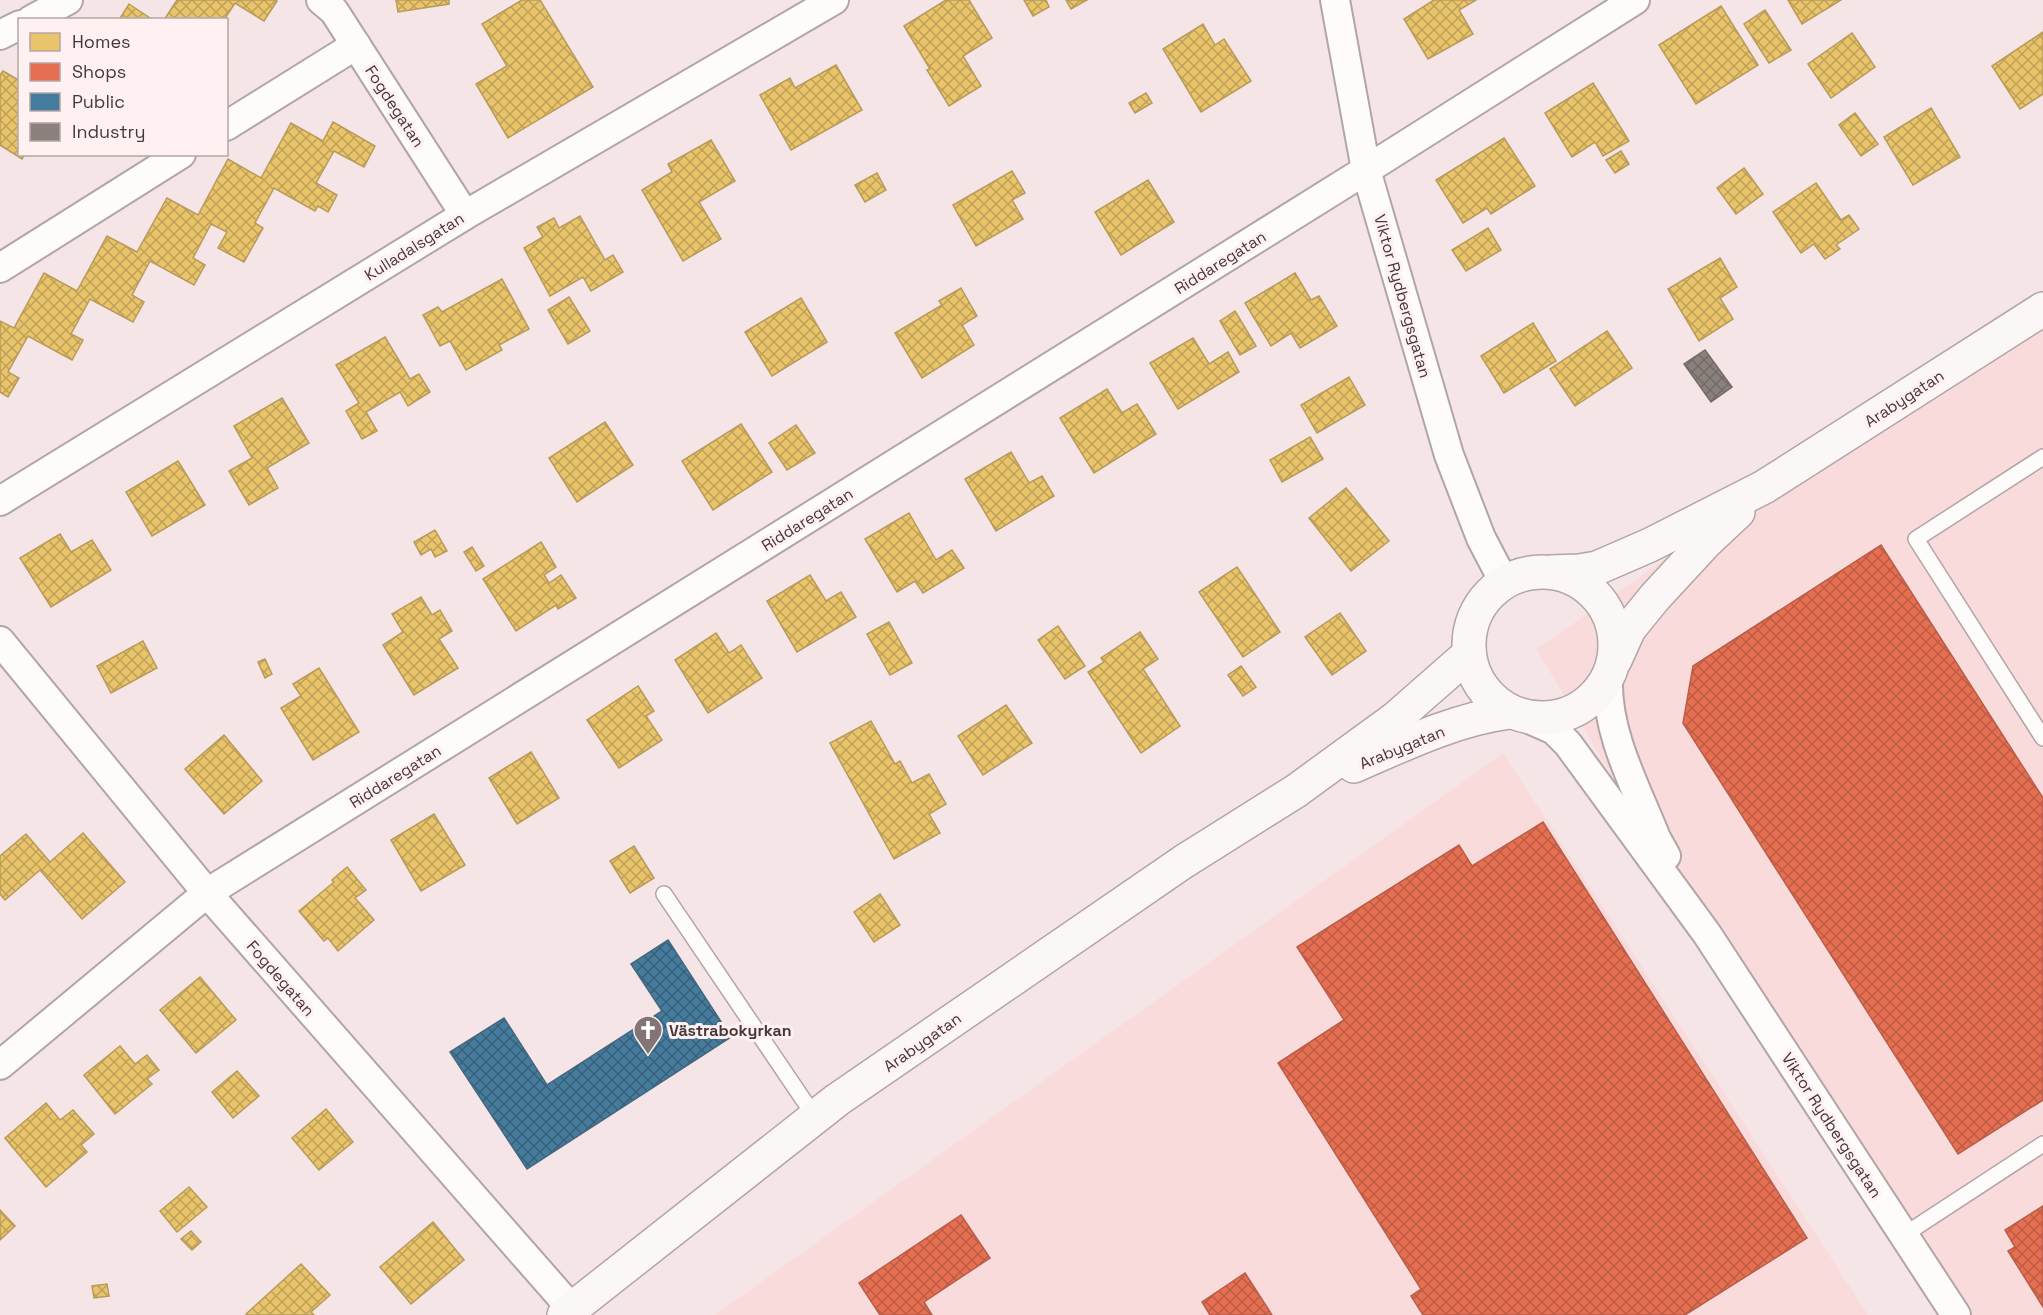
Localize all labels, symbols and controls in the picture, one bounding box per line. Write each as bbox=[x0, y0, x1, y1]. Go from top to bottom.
legend bbox=[18, 18, 228, 156]
text: Homes bbox=[72, 30, 131, 53]
text: Shops bbox=[72, 60, 126, 83]
street label: Fogdegatan bbox=[360, 61, 429, 151]
text: Public bbox=[72, 90, 125, 113]
text: Industry bbox=[72, 120, 145, 143]
street label: Kulladalsgatan bbox=[361, 207, 468, 285]
street label: Viktor Rydbergsgatan bbox=[1369, 212, 1436, 380]
street label: Riddaregatan bbox=[1170, 226, 1270, 299]
street label: Arabygatan bbox=[1861, 365, 1948, 432]
street label: Riddaregatan bbox=[757, 483, 857, 556]
street label: Arabygatan bbox=[1356, 721, 1448, 774]
street label: Riddaregatan bbox=[345, 740, 445, 813]
street label: Fogdegatan bbox=[242, 936, 319, 1021]
street label: Arabygatan bbox=[879, 1008, 965, 1077]
church icon: Västrabokyrkan bbox=[632, 1014, 664, 1056]
place label: Västrabokyrkan bbox=[669, 1020, 792, 1041]
street label: Viktor Rydbergsgatan bbox=[1777, 1049, 1886, 1202]

